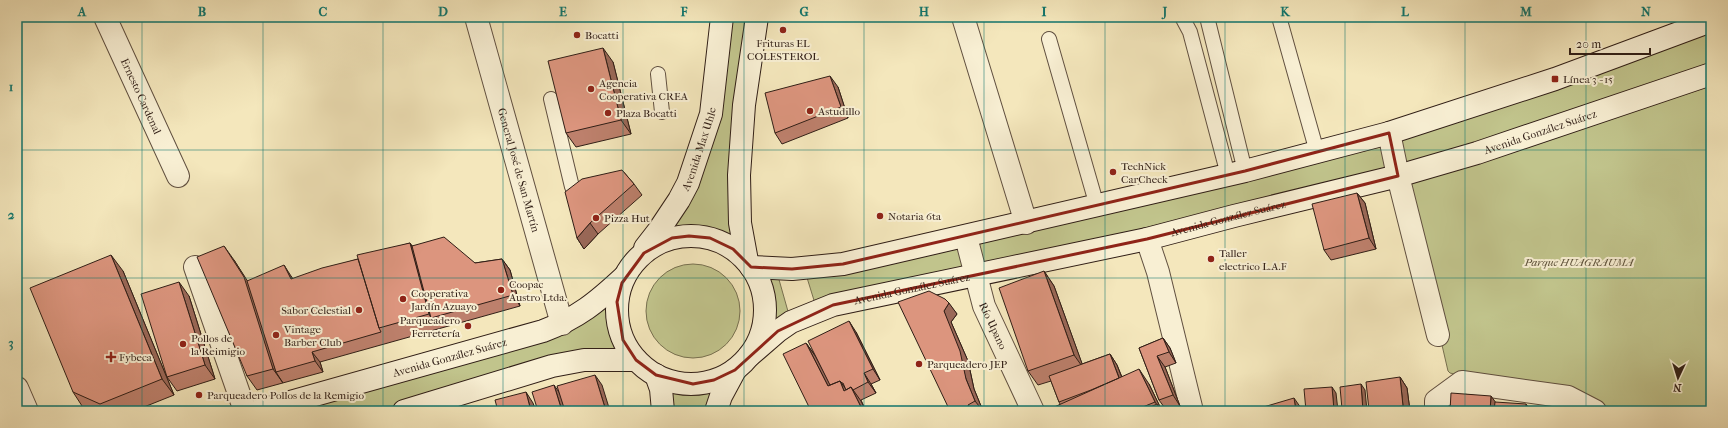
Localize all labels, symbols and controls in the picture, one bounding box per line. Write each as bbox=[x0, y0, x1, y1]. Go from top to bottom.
text: A bbox=[77, 4, 87, 19]
text: B bbox=[198, 4, 207, 19]
text: C bbox=[319, 4, 328, 19]
text: D bbox=[438, 4, 448, 19]
text: E bbox=[559, 4, 567, 19]
text: F bbox=[680, 4, 688, 19]
text: G bbox=[799, 4, 809, 19]
text: H bbox=[919, 4, 930, 19]
text: I bbox=[1041, 4, 1047, 19]
text: J bbox=[1161, 4, 1168, 20]
text: K bbox=[1280, 4, 1291, 19]
text: L bbox=[1401, 4, 1410, 19]
text: M bbox=[1519, 4, 1532, 19]
text: N bbox=[1641, 4, 1651, 19]
marker: Frituras EL COLESTEROL bbox=[778, 25, 788, 35]
place label: Bocatti bbox=[585, 29, 620, 42]
marker: Bocatti bbox=[572, 30, 582, 40]
scale bar bbox=[1570, 30, 1650, 56]
place label: Frituras EL COLESTEROL bbox=[747, 37, 819, 63]
text: 20 m bbox=[1576, 37, 1601, 51]
street label: Ernesto Cardenal bbox=[118, 56, 164, 136]
place label: Línea 3 - 15 bbox=[1563, 73, 1613, 86]
marker: Línea 3 - 15 bbox=[1550, 74, 1560, 84]
place label: Agencia Cooperativa CREA bbox=[598, 77, 689, 103]
text: 1 bbox=[9, 79, 14, 94]
marker: Agencia Cooperativa CREA bbox=[586, 84, 596, 94]
place label: Astudillo bbox=[817, 105, 861, 118]
street label: Avenida Max Uhle bbox=[678, 106, 718, 194]
marker: Astudillo bbox=[805, 106, 815, 116]
street label: General José de San Martín bbox=[495, 107, 543, 234]
place label: Plaza Bocatti bbox=[616, 107, 678, 120]
street label: Avenida González Suárez bbox=[1481, 107, 1598, 157]
marker: Plaza Bocatti bbox=[603, 108, 613, 118]
place label: TechNick CarCheck bbox=[1121, 160, 1168, 186]
marker: TechNick CarCheck bbox=[1108, 167, 1118, 177]
street label: Avenida González Suárez bbox=[1168, 197, 1287, 239]
text: 2 bbox=[8, 207, 15, 222]
place label: Notaria 6ta bbox=[888, 210, 942, 223]
marker: Notaria 6ta bbox=[875, 211, 885, 221]
place label: Pizza Hut bbox=[604, 212, 650, 225]
marker: Pizza Hut bbox=[591, 213, 601, 223]
place label: Taller electrico L.A.F bbox=[1219, 247, 1287, 273]
marker: Taller electrico L.A.F bbox=[1206, 254, 1216, 264]
park label: Parque HUAGRAUMA bbox=[1524, 256, 1635, 269]
street label: Avenida González Suárez bbox=[852, 270, 971, 307]
place label: Coopac Austro Ltda. bbox=[508, 278, 567, 304]
marker: Coopac Austro Ltda. bbox=[496, 285, 506, 295]
place label: Cooperativa Jardín Azuayo bbox=[410, 287, 477, 313]
marker: Cooperativa Jardín Azuayo bbox=[398, 294, 408, 304]
street label: Río Upano bbox=[977, 300, 1010, 352]
place label: Sabor Celestial bbox=[281, 304, 351, 317]
marker: Sabor Celestial bbox=[354, 305, 364, 315]
place label: Parqueadero Ferretería bbox=[400, 314, 461, 340]
marker: Parqueadero Ferretería bbox=[463, 321, 473, 331]
place label: Vintage Barber Club bbox=[283, 323, 342, 349]
marker: Vintage Barber Club bbox=[271, 330, 281, 340]
place label: Pollos de la Reimigio bbox=[190, 332, 245, 358]
text: 3 bbox=[8, 335, 14, 351]
street label: Avenida González Suárez bbox=[390, 335, 508, 380]
marker: Pollos de la Reimigio bbox=[178, 339, 188, 349]
place label: Fybeca bbox=[119, 351, 153, 364]
marker: Fybeca bbox=[106, 352, 116, 362]
place label: Parqueadero JEP bbox=[927, 358, 1007, 371]
north arrow bbox=[1658, 358, 1698, 398]
marker: Parqueadero JEP bbox=[914, 359, 924, 369]
text: N bbox=[1672, 381, 1682, 394]
place label: Parqueadero Pollos de la Remigio bbox=[207, 389, 365, 402]
marker: Parqueadero Pollos de la Remigio bbox=[194, 390, 204, 400]

